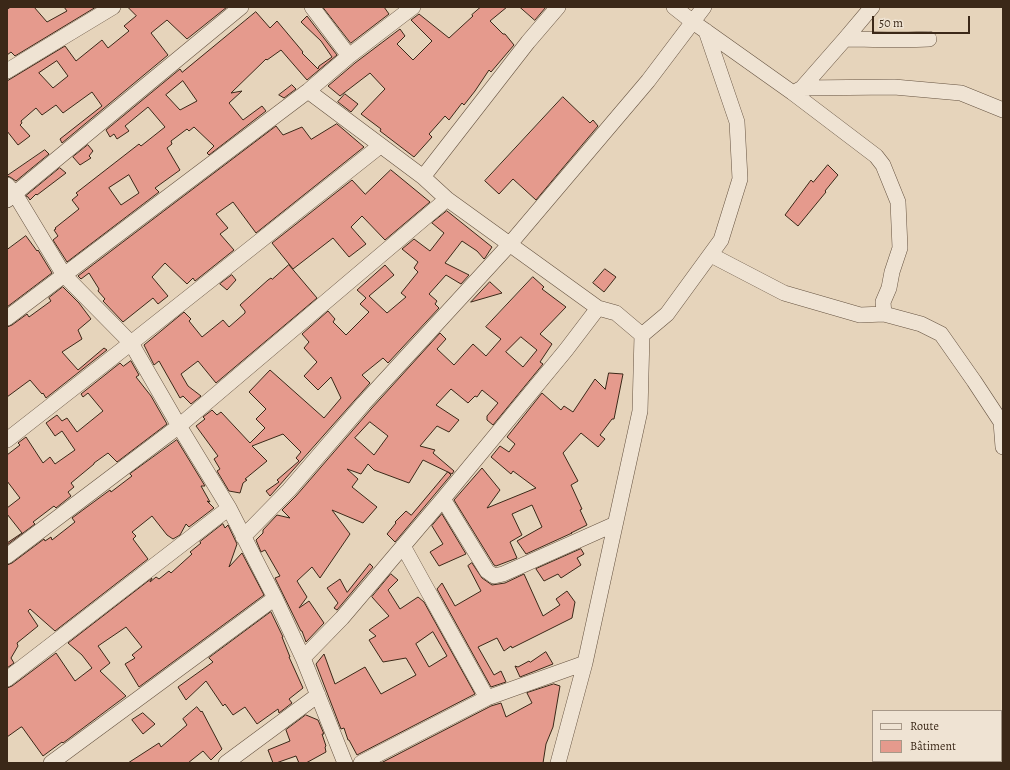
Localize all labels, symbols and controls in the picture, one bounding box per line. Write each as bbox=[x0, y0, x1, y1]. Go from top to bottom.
scale bar bbox=[874, 8, 972, 34]
text: 50 m bbox=[879, 15, 903, 31]
legend bbox=[872, 710, 1002, 762]
text: Route bbox=[910, 718, 939, 734]
text: Bâtiment bbox=[910, 738, 956, 754]

